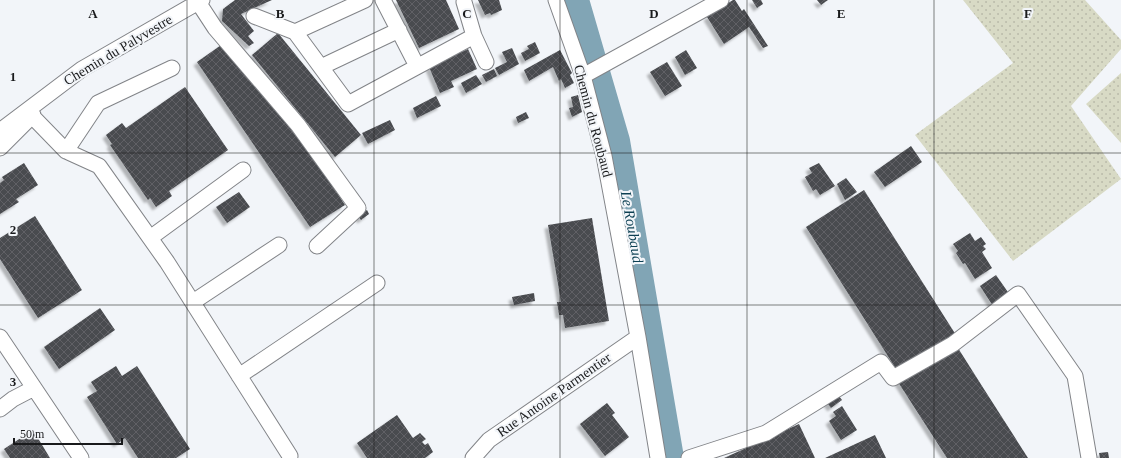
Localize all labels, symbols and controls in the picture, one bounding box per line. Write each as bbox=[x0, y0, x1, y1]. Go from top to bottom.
text: A bbox=[88, 6, 98, 21]
text: B bbox=[276, 6, 285, 21]
text: C bbox=[462, 6, 472, 21]
text: D bbox=[649, 6, 659, 21]
text: E bbox=[837, 6, 845, 21]
text: F bbox=[1024, 6, 1032, 21]
street label: Chemin du Palyvestre bbox=[61, 12, 175, 88]
street label: Chemin du Roubaud bbox=[571, 63, 615, 179]
text: 1 bbox=[10, 69, 16, 84]
water label: Le Roubaud bbox=[618, 189, 646, 265]
text: 2 bbox=[10, 222, 16, 237]
street label: Rue Antoine Parmentier bbox=[494, 350, 614, 440]
text: 3 bbox=[10, 374, 17, 389]
scale bar bbox=[14, 420, 122, 446]
text: 50 m bbox=[20, 427, 45, 441]

